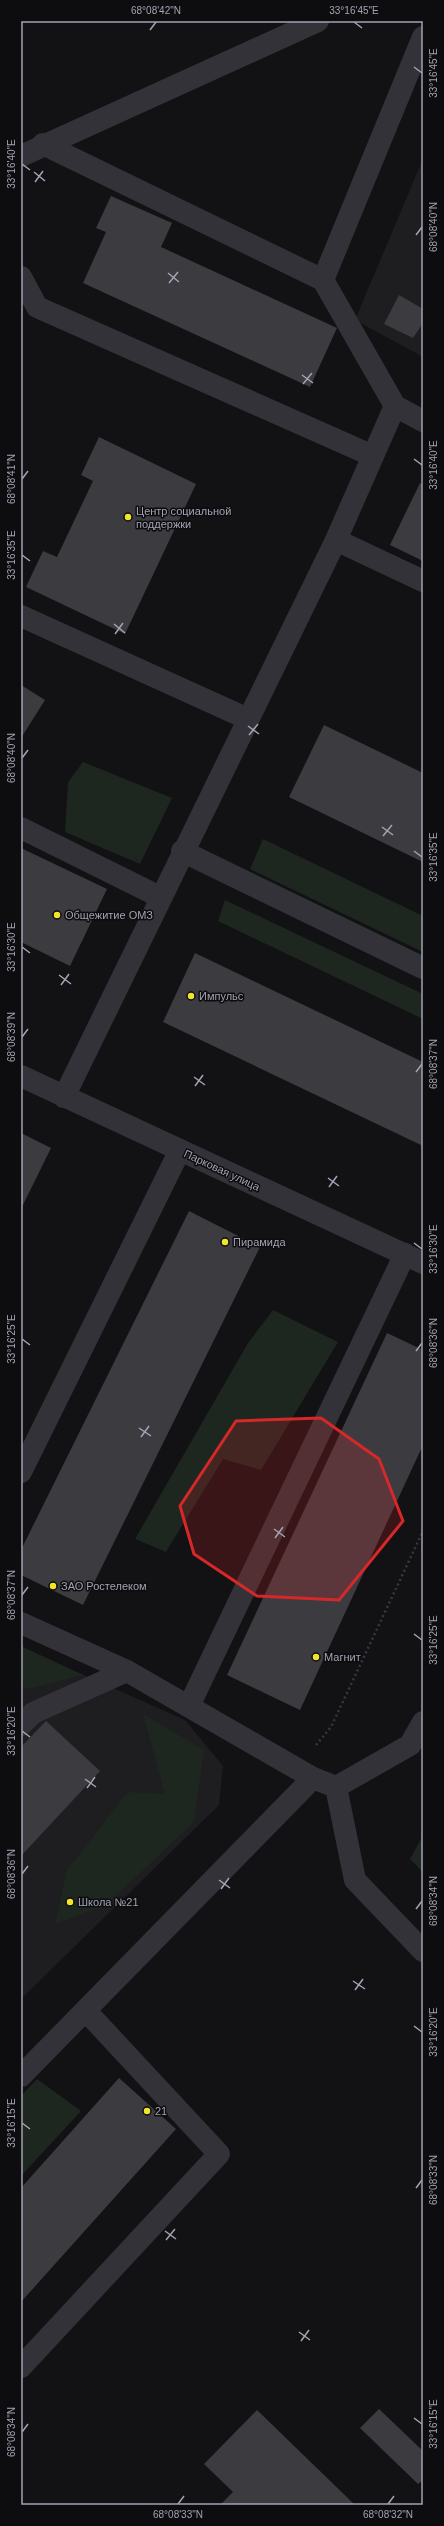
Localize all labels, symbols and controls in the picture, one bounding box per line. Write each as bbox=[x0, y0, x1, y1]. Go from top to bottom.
text: 68°08'42"N bbox=[131, 5, 181, 16]
text: 33°16'45"E bbox=[329, 5, 379, 16]
text: 33°16'45"E bbox=[428, 48, 439, 98]
text: 33°16'40"E bbox=[6, 139, 17, 189]
text: 68°08'40"N bbox=[428, 202, 439, 252]
text: 33°16'40"E bbox=[428, 440, 439, 490]
text: 68°08'41"N bbox=[6, 454, 17, 504]
place label: Центр социальной поддержки bbox=[136, 505, 231, 530]
marker: Центр социальной поддержки bbox=[123, 512, 133, 522]
text: 33°16'35"E bbox=[6, 530, 17, 580]
text: 68°08'40"N bbox=[6, 733, 17, 783]
text: 33°16'35"E bbox=[428, 832, 439, 882]
place label: Общежитие ОМЗ bbox=[65, 909, 153, 921]
marker: Общежитие ОМЗ bbox=[52, 910, 62, 920]
text: 33°16'30"E bbox=[6, 922, 17, 972]
place label: Импульс bbox=[199, 990, 244, 1002]
marker: Импульс bbox=[186, 991, 196, 1001]
text: 68°08'39"N bbox=[6, 1012, 17, 1062]
text: 68°08'37"N bbox=[428, 1039, 439, 1089]
street label: Парковая улица bbox=[182, 1147, 263, 1193]
text: 33°16'30"E bbox=[428, 1224, 439, 1274]
place label: Пирамида bbox=[233, 1236, 286, 1248]
marker: Пирамида bbox=[220, 1237, 230, 1247]
text: 33°16'25"E bbox=[6, 1314, 17, 1364]
text: 68°08'36"N bbox=[428, 1318, 439, 1368]
text: 68°08'37"N bbox=[6, 1570, 17, 1620]
place label: ЗАО Ростелеком bbox=[61, 1580, 147, 1592]
marker: ЗАО Ростелеком bbox=[48, 1581, 58, 1591]
text: 33°16'25"E bbox=[428, 1615, 439, 1665]
place label: Магнит bbox=[324, 1651, 361, 1663]
marker: Магнит bbox=[311, 1652, 321, 1662]
text: 33°16'20"E bbox=[6, 1706, 17, 1756]
text: 68°08'36"N bbox=[6, 1849, 17, 1899]
text: 68°08'34"N bbox=[428, 1876, 439, 1926]
place label: Школа №21 bbox=[78, 1896, 139, 1908]
marker: Школа №21 bbox=[65, 1897, 75, 1907]
text: 33°16'20"E bbox=[428, 2007, 439, 2057]
text: 33°16'15"E bbox=[6, 2098, 17, 2148]
place label: 21 bbox=[155, 2105, 167, 2117]
marker: 21 bbox=[142, 2106, 152, 2116]
text: 68°08'33"N bbox=[428, 2155, 439, 2205]
text: 33°16'15"E bbox=[428, 2399, 439, 2449]
text: 68°08'34"N bbox=[6, 2407, 17, 2457]
text: 68°08'33"N bbox=[153, 2509, 203, 2520]
text: 68°08'32"N bbox=[363, 2509, 413, 2520]

